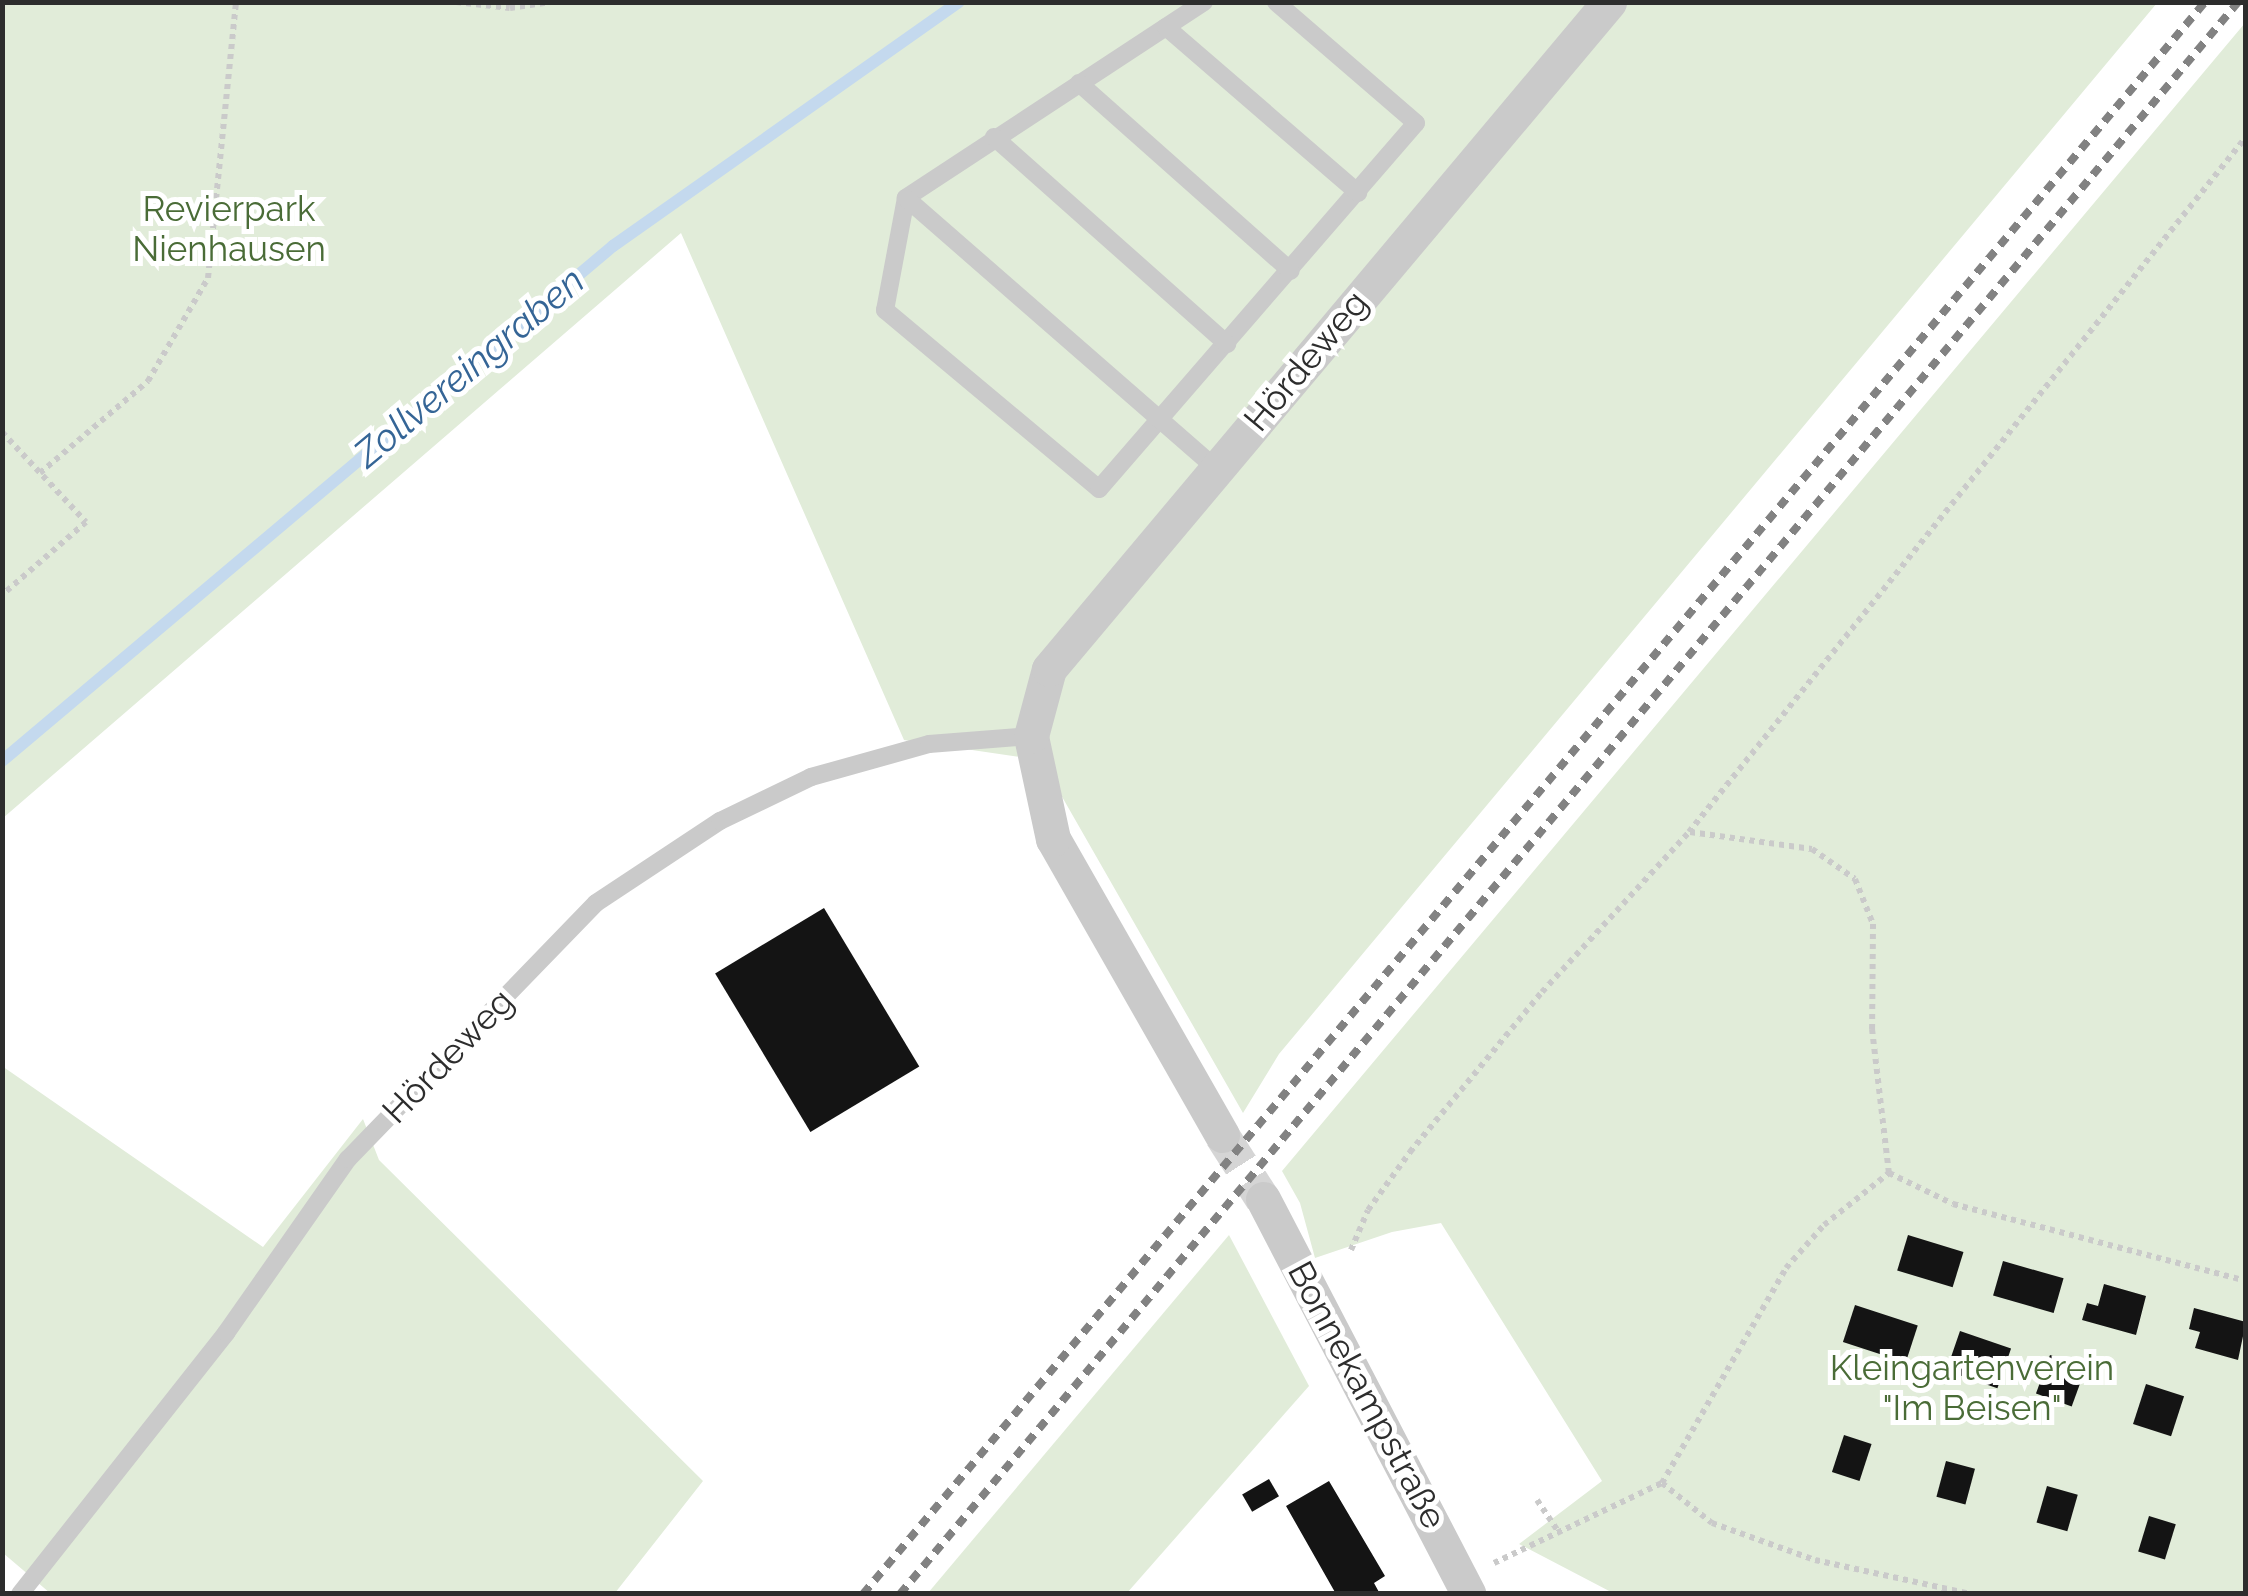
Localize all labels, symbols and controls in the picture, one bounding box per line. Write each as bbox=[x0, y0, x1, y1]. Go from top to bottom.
park label: Revierpark Nienhausen bbox=[132, 188, 326, 270]
water label: Zollvereingraben bbox=[345, 258, 593, 476]
street label: Hördeweg bbox=[1235, 282, 1377, 440]
street label: Hördeweg bbox=[374, 980, 522, 1132]
street label: Bonnekampstraße bbox=[1279, 1254, 1455, 1536]
park label: Kleingartenverein "Im Beisen" bbox=[1830, 1347, 2114, 1429]

